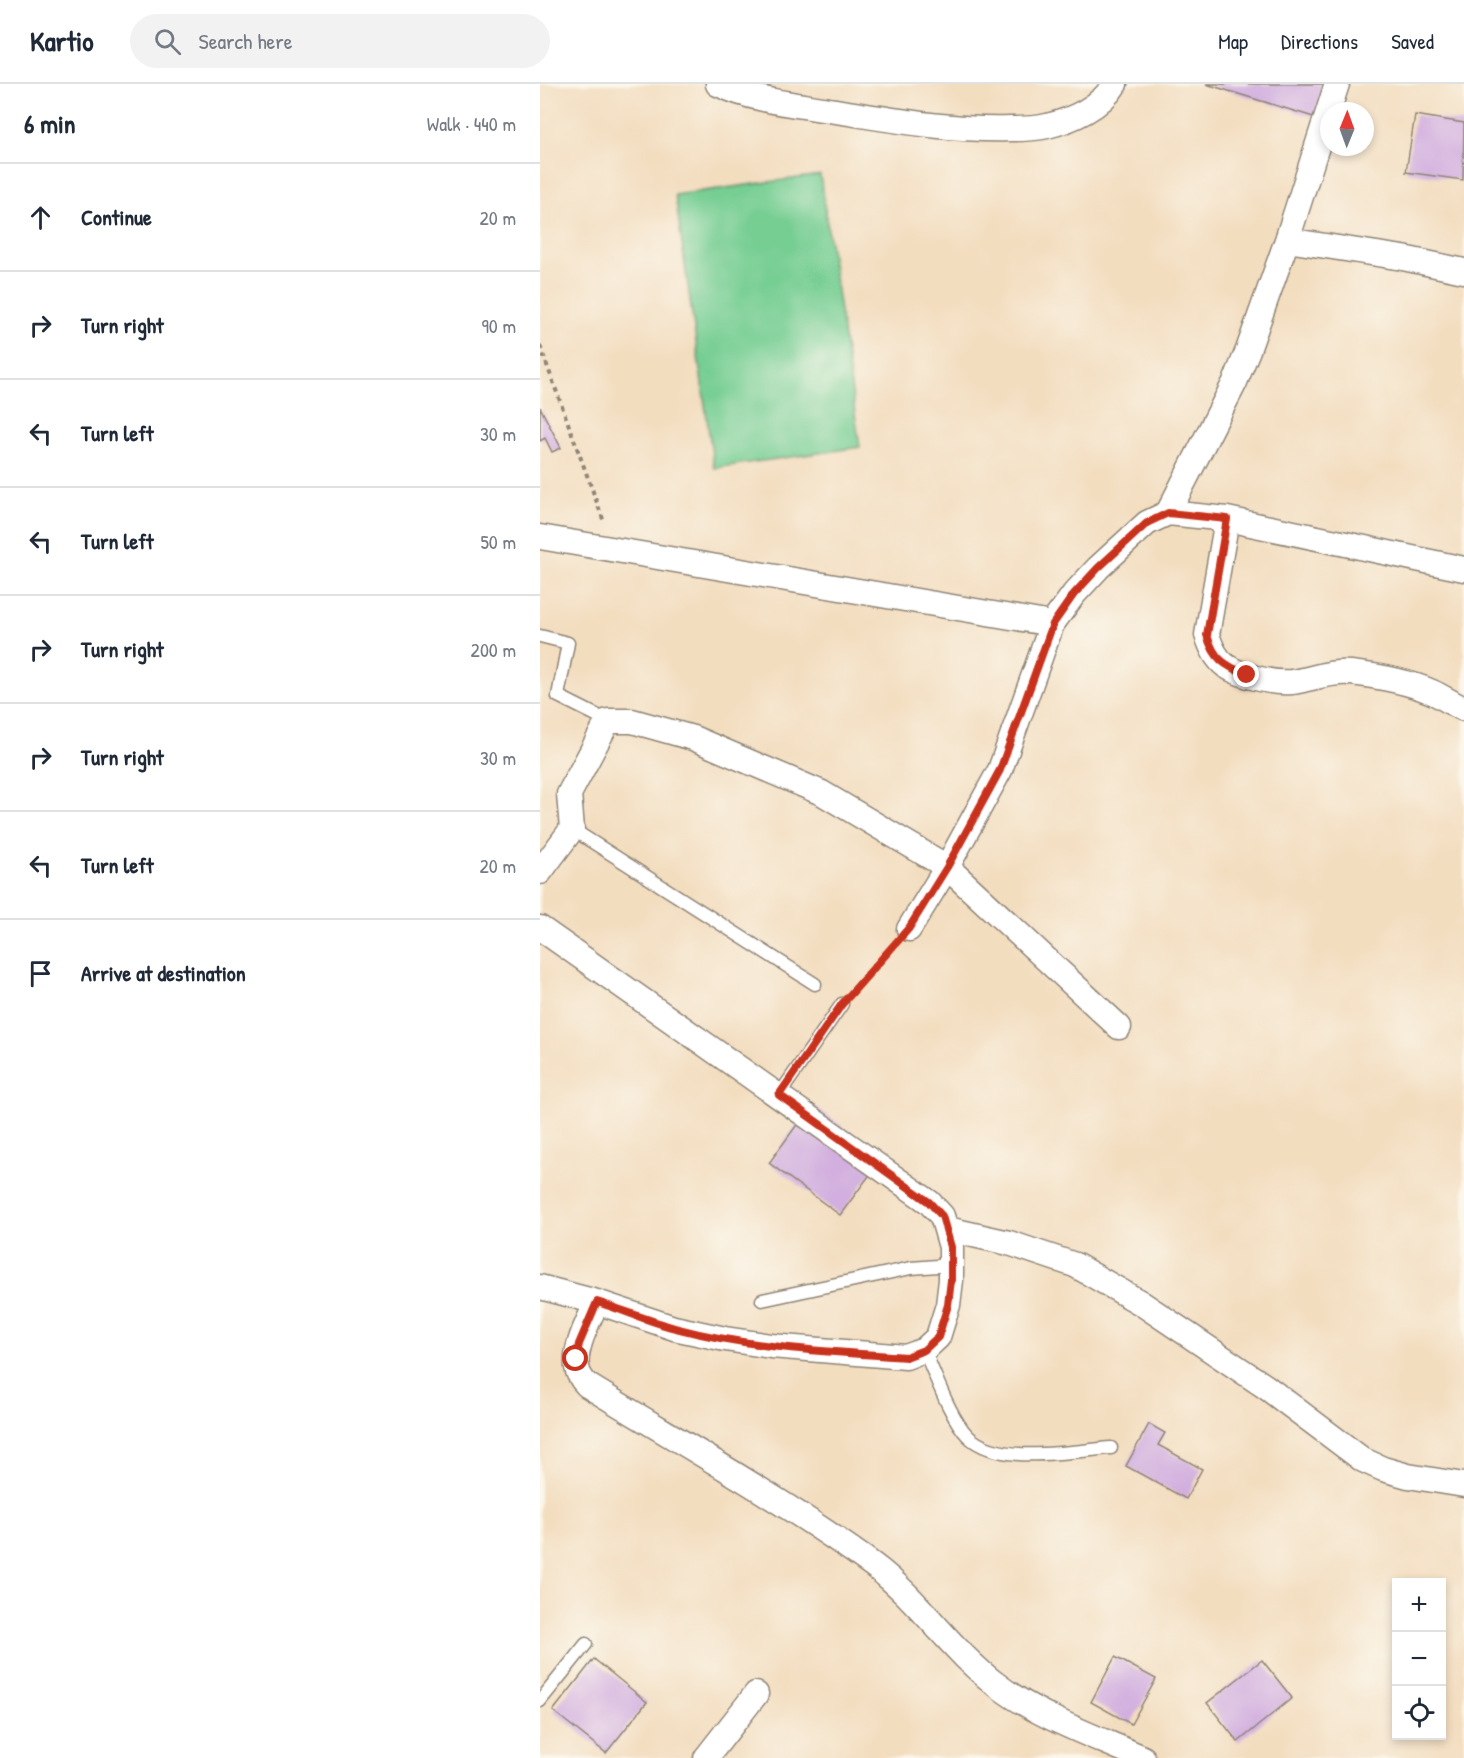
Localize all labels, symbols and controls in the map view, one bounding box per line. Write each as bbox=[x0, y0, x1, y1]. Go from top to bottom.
search box bbox=[130, 14, 550, 68]
text: Kartio bbox=[30, 22, 94, 60]
icon: search bbox=[151, 25, 184, 58]
text: Search here bbox=[199, 26, 293, 56]
text: Map bbox=[1218, 27, 1248, 56]
text: Directions bbox=[1281, 27, 1358, 56]
text: Saved bbox=[1391, 27, 1434, 56]
north arrow bbox=[1320, 102, 1374, 156]
text: 6 min bbox=[24, 106, 76, 141]
text: Walk · 440 m bbox=[427, 110, 516, 137]
icon: ahead bbox=[24, 201, 57, 234]
text: Continue bbox=[81, 202, 152, 232]
text: 20 m bbox=[479, 204, 516, 231]
icon: right bbox=[24, 309, 57, 342]
text: Turn right bbox=[81, 310, 164, 340]
text: 90 m bbox=[482, 312, 516, 339]
icon: left bbox=[24, 417, 57, 450]
text: Turn left bbox=[81, 418, 154, 448]
text: 30 m bbox=[480, 420, 516, 447]
icon: left bbox=[24, 525, 57, 558]
text: Turn left bbox=[81, 526, 154, 556]
text: 50 m bbox=[480, 528, 516, 555]
icon: right bbox=[24, 633, 57, 666]
text: Turn right bbox=[81, 634, 164, 664]
text: 200 m bbox=[471, 636, 516, 663]
route end bbox=[1233, 661, 1259, 687]
icon: right bbox=[24, 741, 57, 774]
text: Turn right bbox=[81, 742, 164, 772]
text: 30 m bbox=[480, 744, 516, 771]
icon: left bbox=[24, 849, 57, 882]
text: Turn left bbox=[81, 850, 154, 880]
text: 20 m bbox=[479, 852, 516, 879]
icon: arrive bbox=[24, 957, 57, 990]
text: Arrive at destination bbox=[81, 958, 246, 988]
route start bbox=[562, 1345, 588, 1371]
map controls bbox=[1392, 1578, 1446, 1740]
button: + bbox=[1392, 1578, 1446, 1632]
button: − bbox=[1392, 1632, 1446, 1686]
button: locate bbox=[1392, 1686, 1446, 1740]

